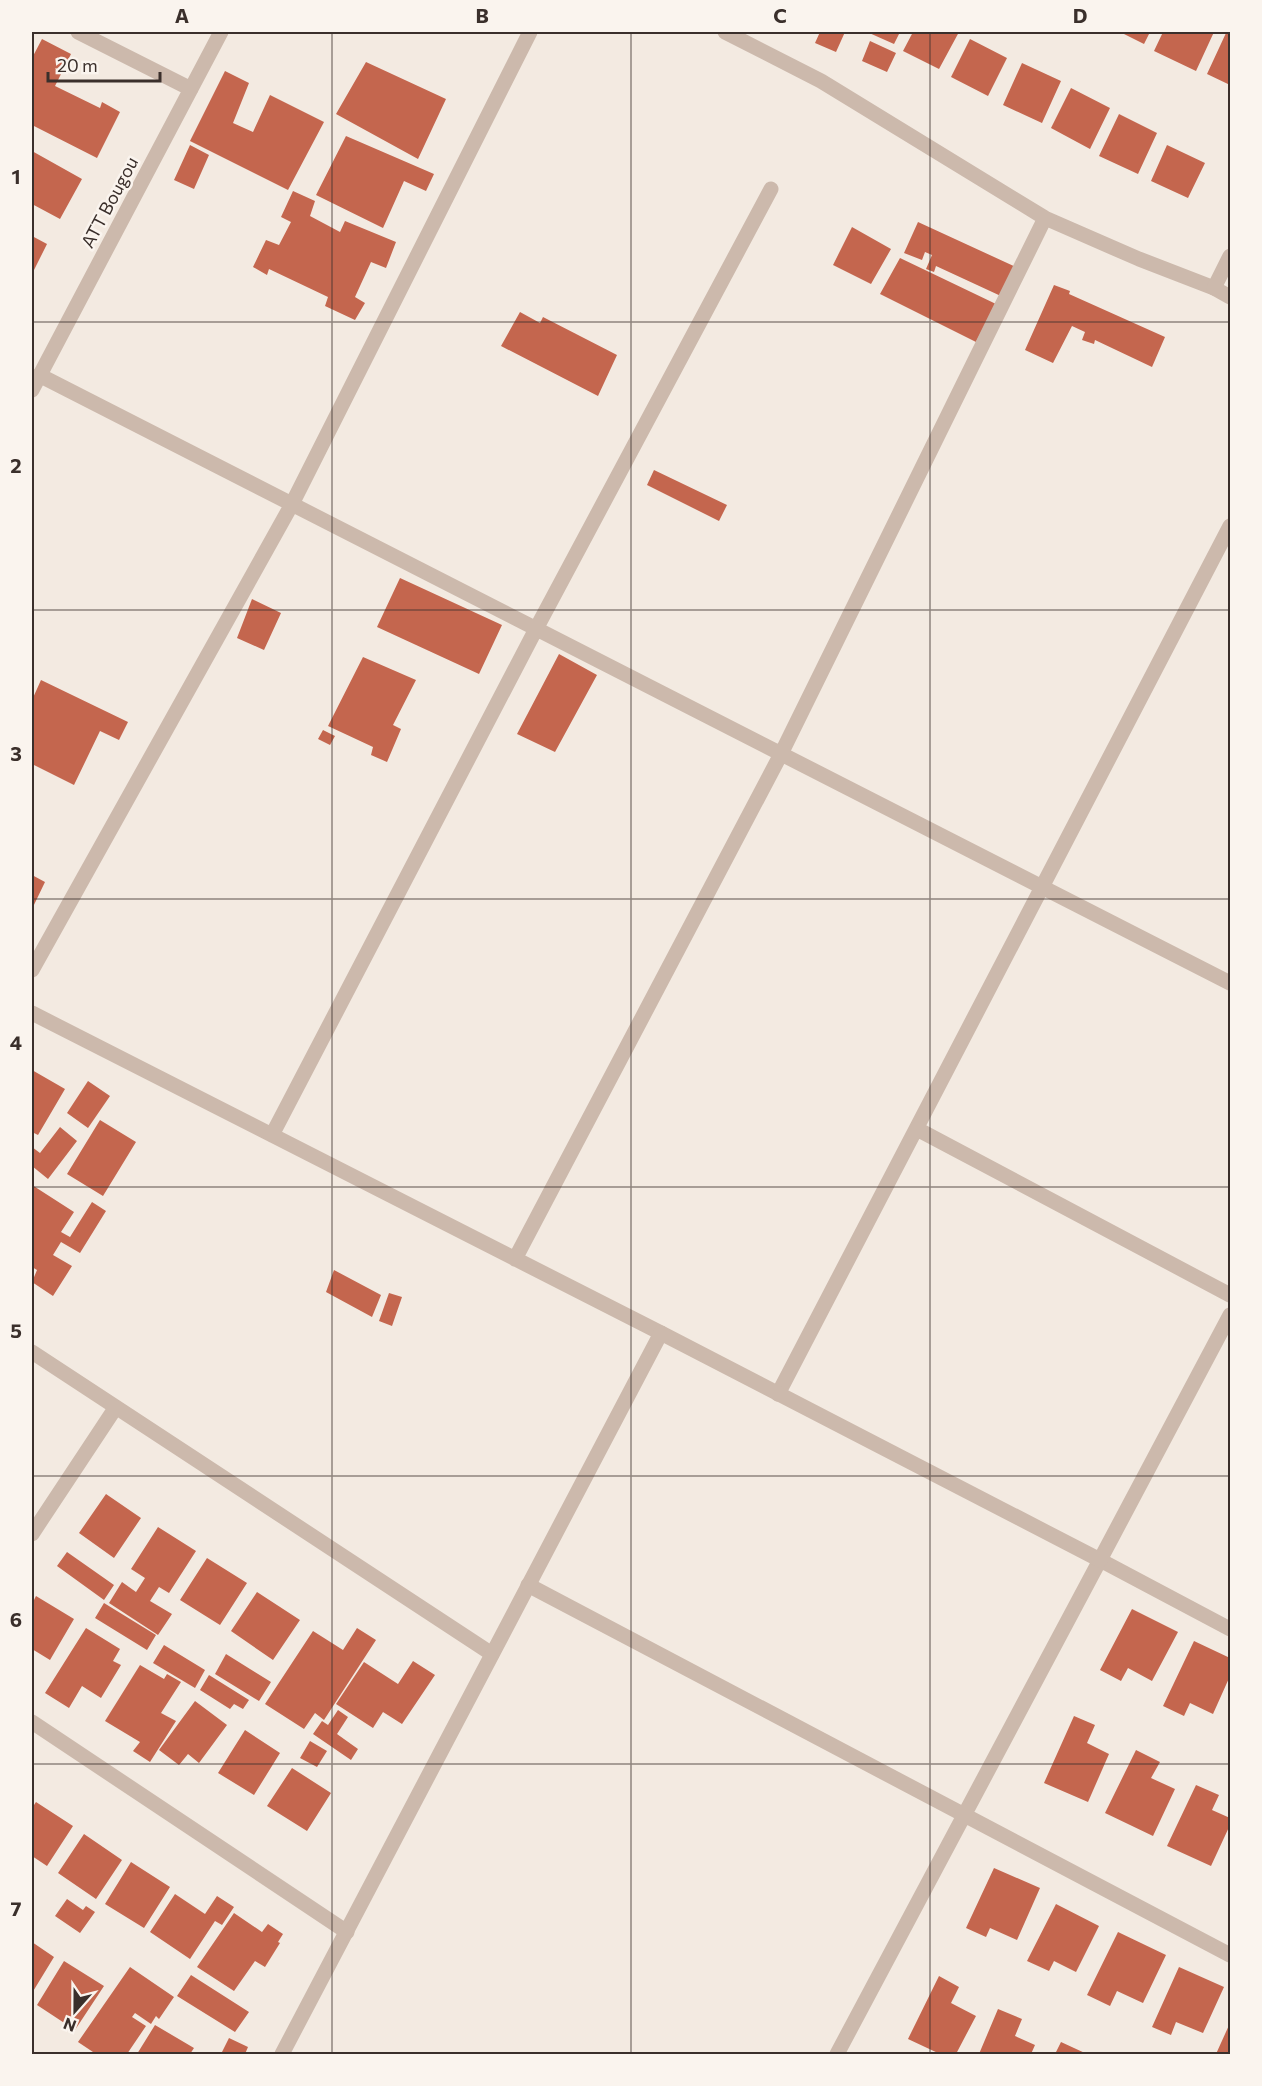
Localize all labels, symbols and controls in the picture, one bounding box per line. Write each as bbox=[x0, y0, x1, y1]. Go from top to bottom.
text: A bbox=[175, 3, 189, 27]
text: B bbox=[475, 3, 489, 27]
text: C bbox=[773, 3, 787, 27]
text: D bbox=[1073, 3, 1087, 27]
scale bar bbox=[48, 45, 160, 83]
text: 20 m bbox=[57, 54, 98, 76]
street label: ATT Bougou bbox=[76, 153, 142, 251]
text: 1 bbox=[11, 164, 21, 188]
text: 2 bbox=[10, 453, 22, 477]
text: 3 bbox=[10, 741, 22, 765]
text: 4 bbox=[10, 1030, 22, 1054]
text: 5 bbox=[10, 1318, 22, 1342]
text: 6 bbox=[10, 1607, 22, 1631]
text: 7 bbox=[11, 1896, 22, 1920]
north arrow bbox=[45, 1981, 105, 2041]
text: N bbox=[60, 2014, 78, 2036]

